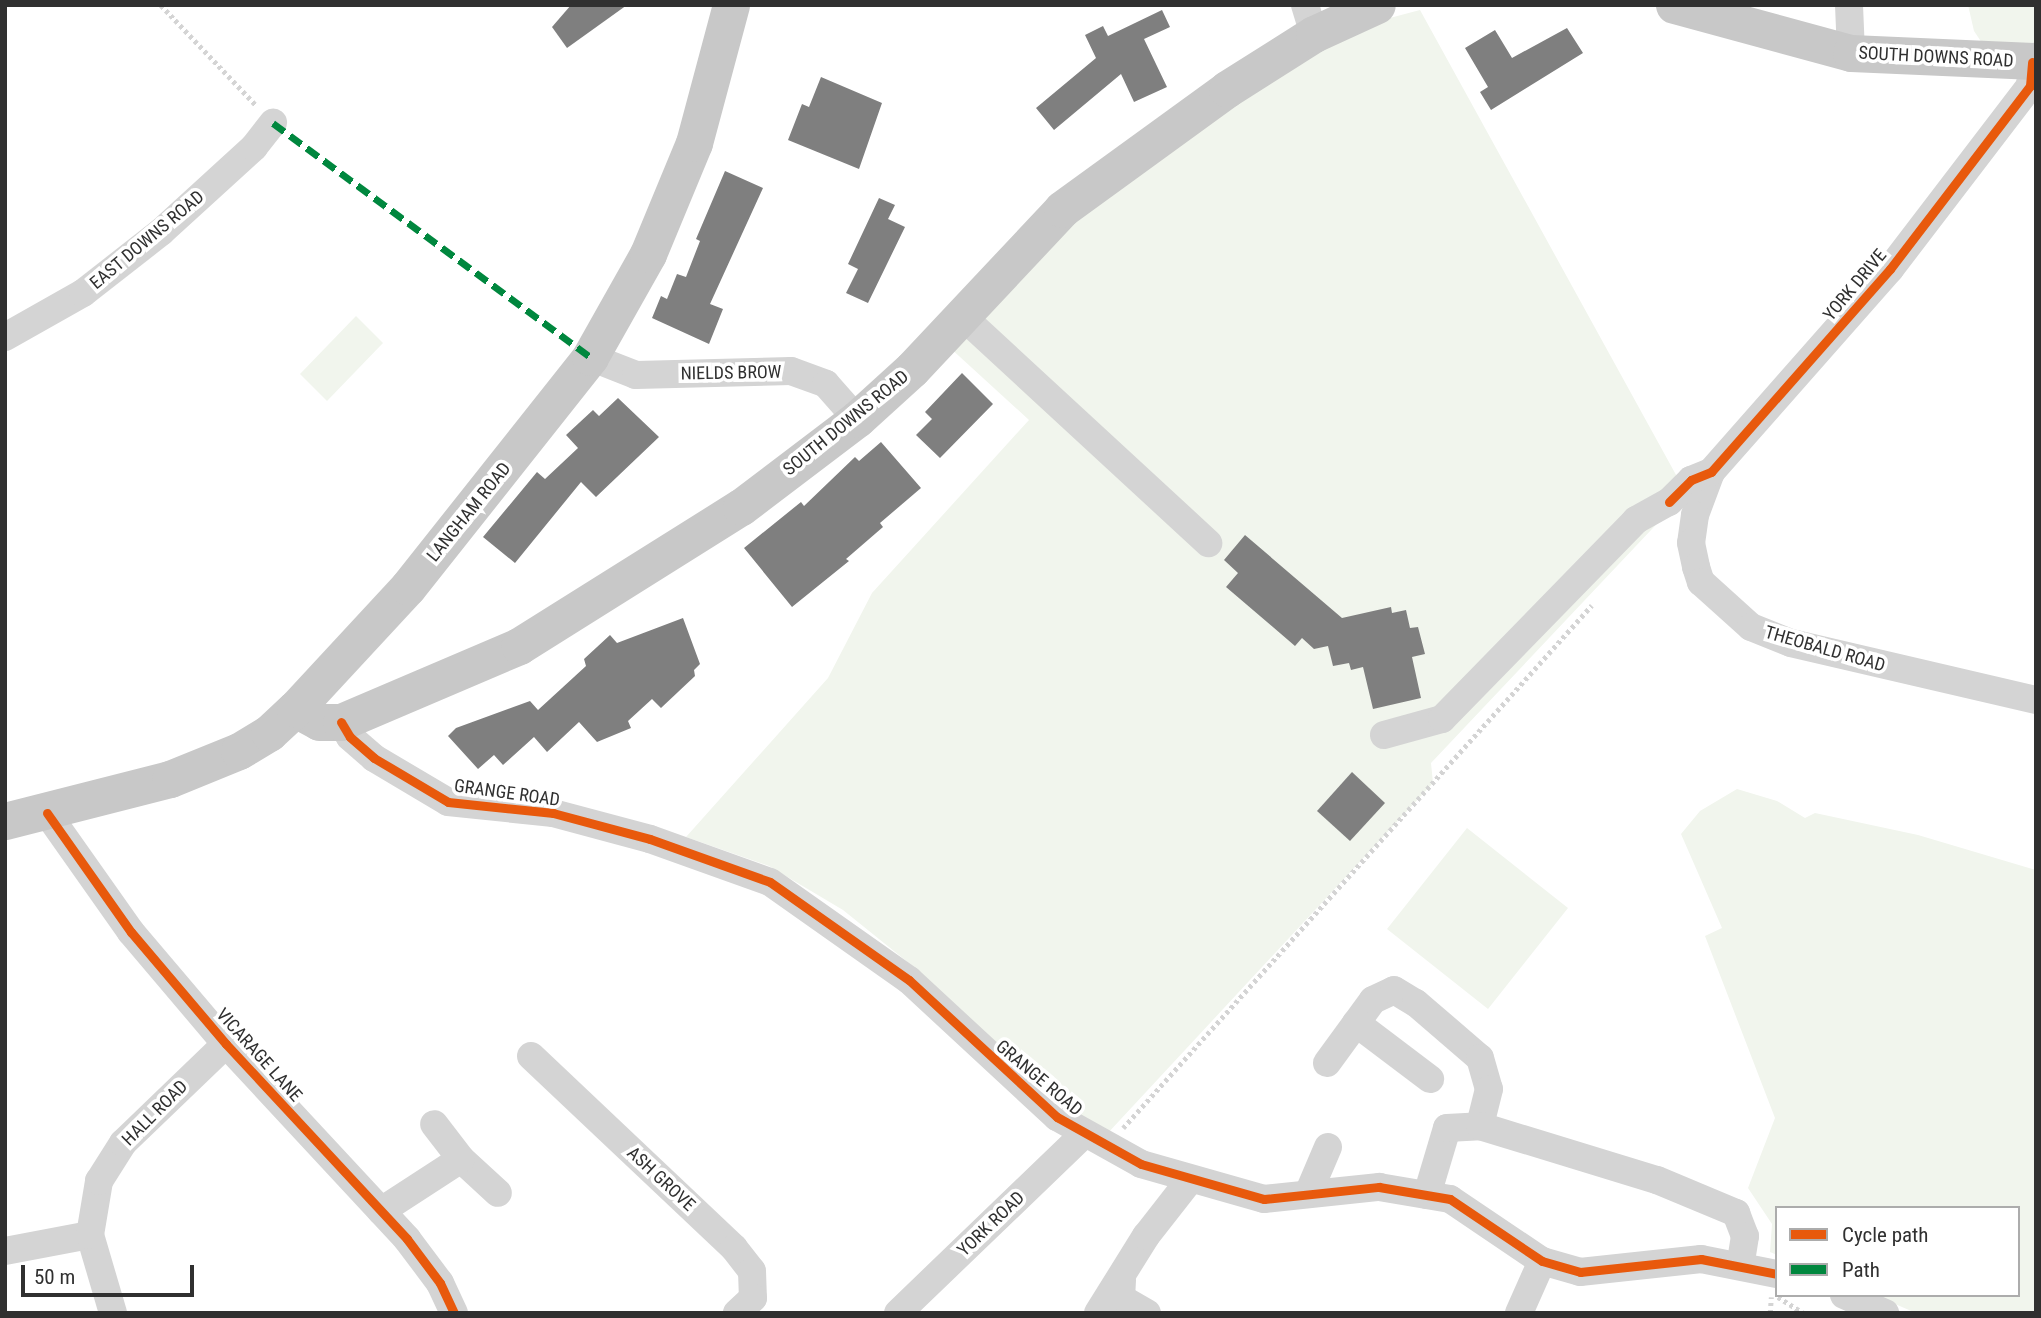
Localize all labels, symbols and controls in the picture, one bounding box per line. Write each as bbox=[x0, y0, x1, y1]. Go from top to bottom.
street label: SOUTH DOWNS ROAD bbox=[1858, 42, 2014, 72]
street label: EAST DOWNS ROAD bbox=[86, 186, 208, 294]
street label: YORK DRIVE bbox=[1819, 245, 1891, 325]
street label: NIELDS BROW bbox=[680, 361, 782, 385]
street label: SOUTH DOWNS ROAD bbox=[779, 366, 913, 480]
street label: LANGHAM ROAD bbox=[422, 458, 516, 566]
street label: THEOBALD ROAD bbox=[1762, 621, 1888, 677]
street label: GRANGE ROAD bbox=[453, 775, 561, 811]
street label: VICARAGE LANE bbox=[212, 1004, 306, 1106]
street label: GRANGE ROAD bbox=[991, 1036, 1087, 1120]
street label: HALL ROAD bbox=[118, 1076, 192, 1150]
street label: ASH GROVE bbox=[623, 1142, 699, 1216]
street label: YORK ROAD bbox=[953, 1187, 1029, 1261]
legend bbox=[1775, 1206, 2020, 1297]
text: Cycle path bbox=[1842, 1223, 1928, 1247]
scale bar bbox=[24, 1252, 198, 1296]
text: Path bbox=[1842, 1258, 1880, 1282]
text: 50 m bbox=[34, 1265, 75, 1289]

